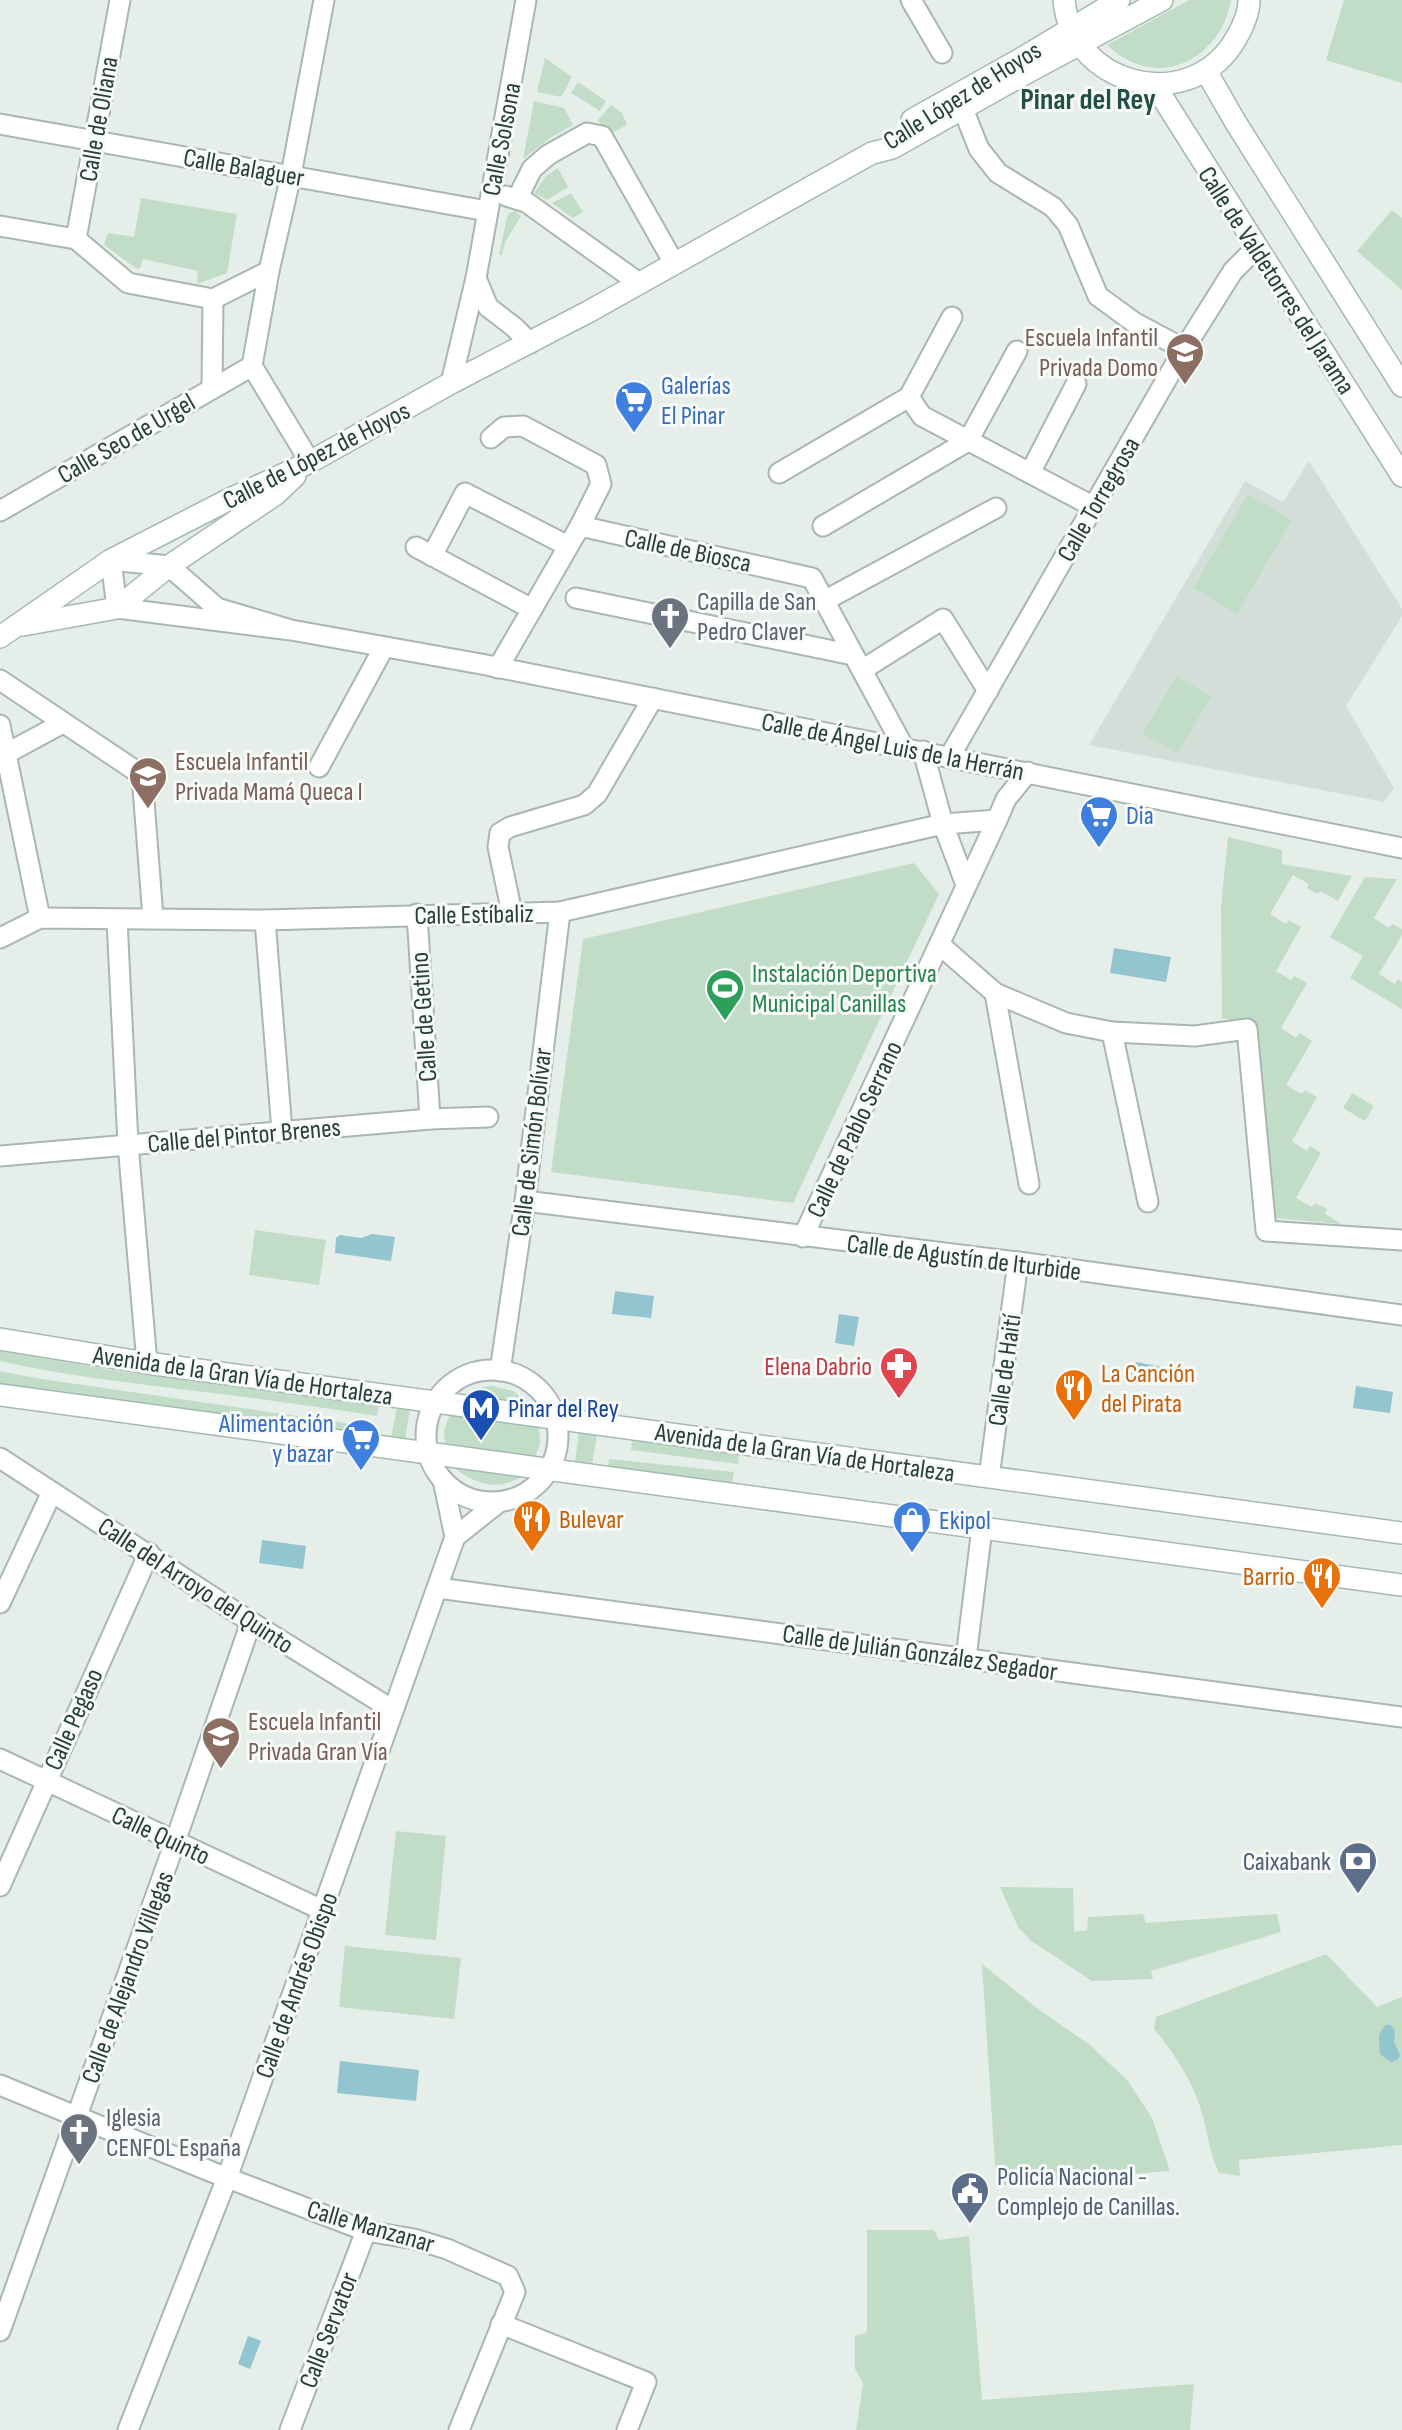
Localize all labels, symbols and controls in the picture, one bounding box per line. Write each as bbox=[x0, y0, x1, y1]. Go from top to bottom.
street label: Calle López de Hoyos bbox=[878, 35, 1048, 157]
street label: Calle de Oliana bbox=[73, 54, 126, 184]
street label: Calle Solsona bbox=[476, 80, 529, 198]
district label: Pinar del Rey bbox=[1020, 82, 1156, 118]
street label: Calle Balaguer bbox=[181, 143, 307, 194]
street label: Calle de Valdetorres del Jarama bbox=[1191, 161, 1361, 400]
place label: Escuela Infantil Privada Domo bbox=[1025, 323, 1158, 384]
school or university icon: Escuela Infantil Privada Domo bbox=[1164, 331, 1206, 386]
place label: Galerías El Pinar bbox=[661, 371, 731, 432]
supermarket icon: Galerías El Pinar bbox=[613, 379, 655, 434]
street label: Calle Seo de Urgel bbox=[53, 387, 201, 491]
street label: Calle de López de Hoyos bbox=[218, 396, 415, 517]
street label: Calle Torregrosa bbox=[1051, 432, 1147, 567]
street label: Calle de Biosca bbox=[622, 523, 754, 580]
place label: Capilla de San Pedro Claver bbox=[697, 587, 816, 648]
church icon: Capilla de San Pedro Claver bbox=[649, 595, 691, 650]
street label: Calle de Ángel Luis de la Herrán bbox=[759, 707, 1027, 788]
place label: Escuela Infantil Privada Mamá Queca I bbox=[175, 747, 363, 808]
school or university icon: Escuela Infantil Privada Mamá Queca I bbox=[127, 755, 169, 810]
supermarket icon: Dia bbox=[1078, 794, 1120, 849]
place label: Dia bbox=[1126, 801, 1154, 832]
street label: Calle Estíbaliz bbox=[414, 899, 534, 932]
street label: Calle de Getino bbox=[405, 951, 444, 1083]
place label: Instalación Deportiva Municipal Canillas bbox=[752, 959, 937, 1020]
sports icon: Instalación Deportiva Municipal Canillas bbox=[704, 967, 746, 1022]
street label: Calle de Pablo Serrano bbox=[801, 1036, 910, 1223]
street label: Calle de Simón Bolívar bbox=[506, 1046, 560, 1238]
street label: Calle del Pintor Brenes bbox=[146, 1113, 342, 1160]
street label: Calle de Agustín de Iturbide bbox=[845, 1229, 1083, 1288]
street label: Calle de Haití bbox=[982, 1312, 1029, 1428]
street label: Avenida de la Gran Vía de Hortaleza bbox=[90, 1340, 395, 1413]
pharmacy icon: Elena Dabrio bbox=[878, 1345, 920, 1400]
place label: Elena Dabrio bbox=[764, 1352, 872, 1383]
place label: La Canción del Pirata bbox=[1101, 1359, 1195, 1420]
restaurant icon: La Canción del Pirata bbox=[1053, 1367, 1095, 1422]
metro station icon: Pinar del Rey bbox=[460, 1387, 502, 1442]
place label: Pinar del Rey bbox=[508, 1394, 619, 1425]
place label: Alimentación y bazar bbox=[218, 1409, 335, 1470]
supermarket icon: Alimentación y bazar bbox=[340, 1417, 382, 1472]
street label: Avenida de la Gran Vía de Hortaleza bbox=[652, 1417, 957, 1490]
restaurant icon: Bulevar bbox=[511, 1498, 553, 1553]
shop icon: Ekipol bbox=[891, 1499, 933, 1554]
place label: Bulevar bbox=[559, 1505, 624, 1536]
place label: Ekipol bbox=[939, 1506, 991, 1537]
street label: Calle del Arroyo del Quinto bbox=[92, 1512, 299, 1661]
restaurant icon: Barrio bbox=[1301, 1555, 1343, 1610]
place label: Barrio bbox=[1243, 1562, 1295, 1593]
street label: Calle de Julián González Segador bbox=[780, 1619, 1060, 1688]
street label: Calle Pegaso bbox=[38, 1664, 111, 1775]
place label: Escuela Infantil Privada Gran Vía bbox=[248, 1707, 388, 1768]
school or university icon: Escuela Infantil Privada Gran Vía bbox=[200, 1715, 242, 1770]
street label: Calle Quinto bbox=[106, 1800, 214, 1873]
bank icon: Caixabank bbox=[1337, 1840, 1379, 1895]
place label: Caixabank bbox=[1243, 1847, 1331, 1878]
street label: Calle de Alejandro Villegas bbox=[76, 1867, 181, 2088]
street label: Calle de Andrés Obispo bbox=[249, 1888, 345, 2083]
place label: Iglesia CENFOL España bbox=[106, 2103, 241, 2164]
church icon: Iglesia CENFOL España bbox=[58, 2111, 100, 2166]
place label: Policía Nacional - Complejo de Canillas. bbox=[997, 2162, 1180, 2223]
public building icon: Policía Nacional - Complejo de Canillas. bbox=[949, 2170, 991, 2225]
street label: Calle Manzanar bbox=[303, 2194, 438, 2261]
street label: Calle Servator bbox=[293, 2268, 366, 2393]

